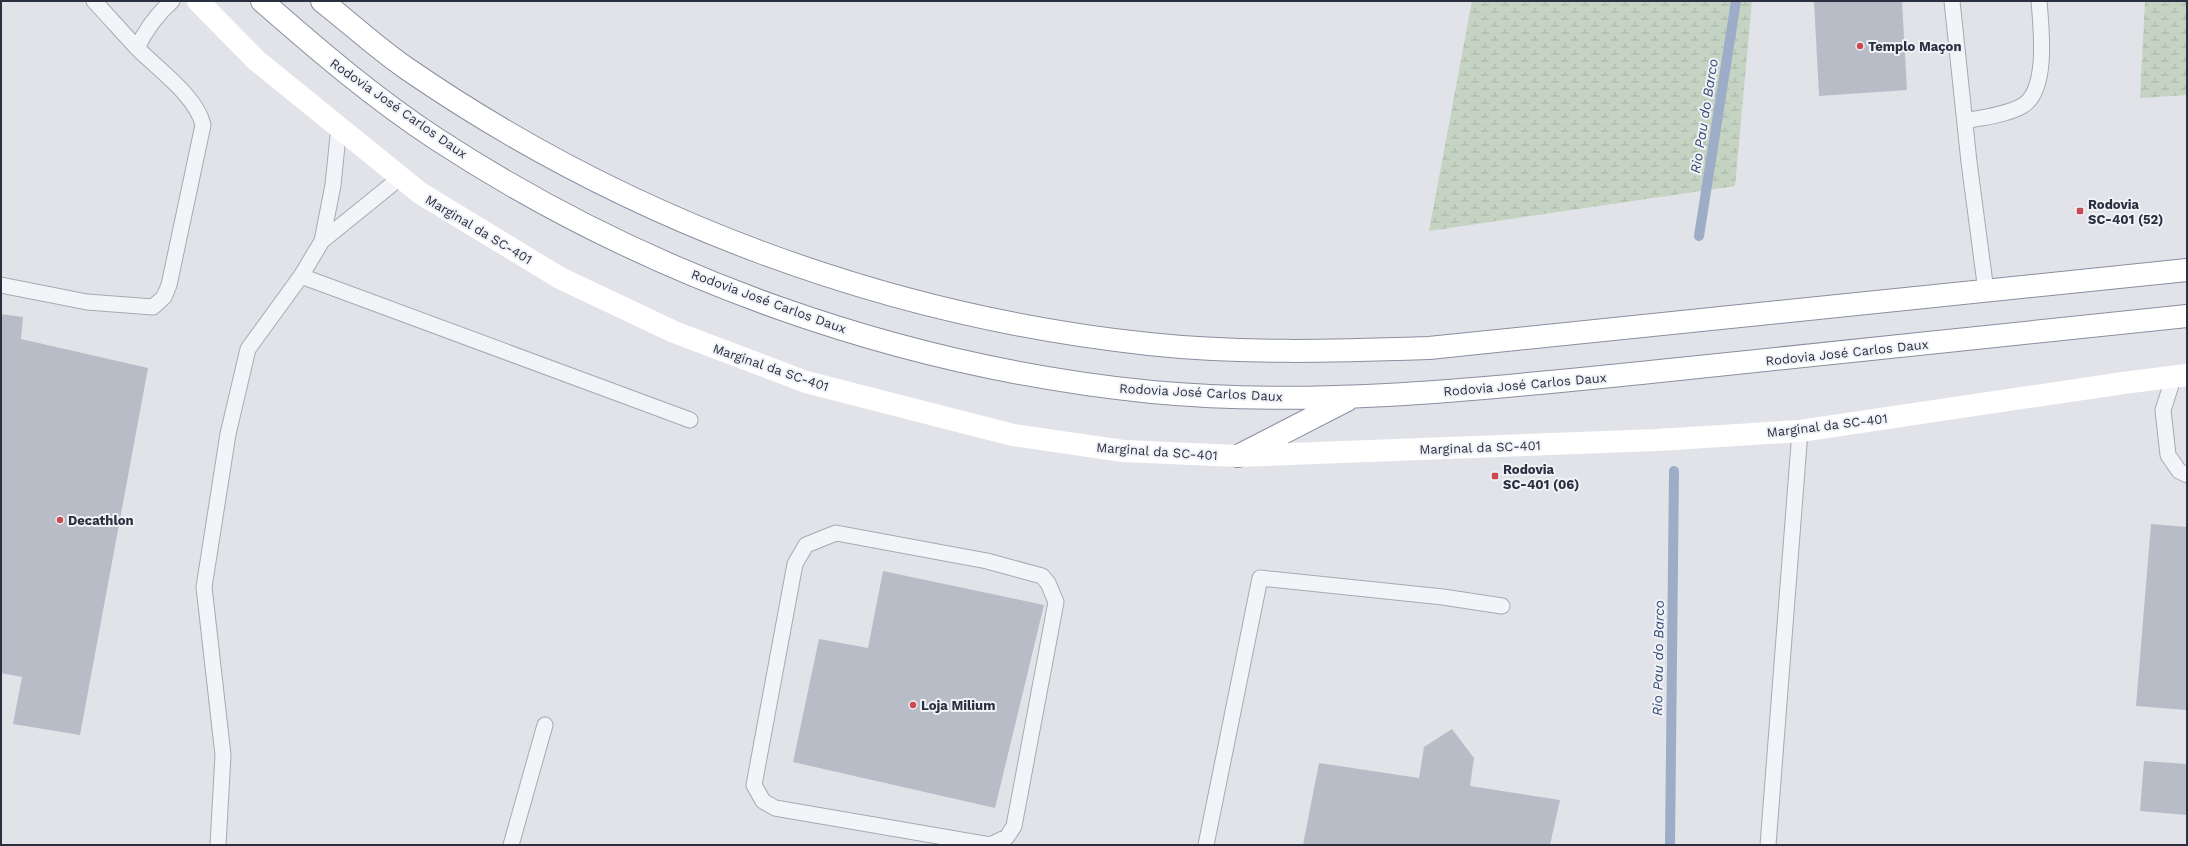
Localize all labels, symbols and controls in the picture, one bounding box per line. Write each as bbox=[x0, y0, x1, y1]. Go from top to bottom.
place label: Templo Maçon bbox=[1868, 39, 1961, 54]
marker: Templo Maçon bbox=[1855, 41, 1865, 51]
street label: Rodovia José Carlos Daux bbox=[327, 55, 470, 162]
water label: Rio Pau do Barco bbox=[1687, 58, 1721, 174]
street label: Marginal da SC-401 bbox=[423, 192, 535, 267]
place label: Rodovia SC-401 (52) bbox=[2088, 197, 2163, 227]
marker: Rodovia SC-401 (52) bbox=[2075, 206, 2085, 216]
street label: Rodovia José Carlos Daux bbox=[689, 266, 848, 337]
street label: Rodovia José Carlos Daux bbox=[1765, 336, 1929, 369]
street label: Marginal da SC-401 bbox=[711, 341, 831, 394]
street label: Rodovia José Carlos Daux bbox=[1443, 370, 1607, 399]
street label: Rodovia José Carlos Daux bbox=[1119, 381, 1283, 404]
street label: Marginal da SC-401 bbox=[1766, 411, 1888, 440]
street label: Marginal da SC-401 bbox=[1419, 438, 1541, 457]
street label: Marginal da SC-401 bbox=[1096, 440, 1218, 463]
place label: Rodovia SC-401 (06) bbox=[1503, 462, 1579, 492]
marker: Rodovia SC-401 (06) bbox=[1490, 471, 1500, 481]
place label: Decathlon bbox=[68, 513, 134, 528]
marker: Decathlon bbox=[55, 515, 65, 525]
water label: Rio Pau do Barco bbox=[1649, 600, 1667, 716]
place label: Loja Milium bbox=[921, 698, 995, 713]
marker: Loja Milium bbox=[908, 700, 918, 710]

